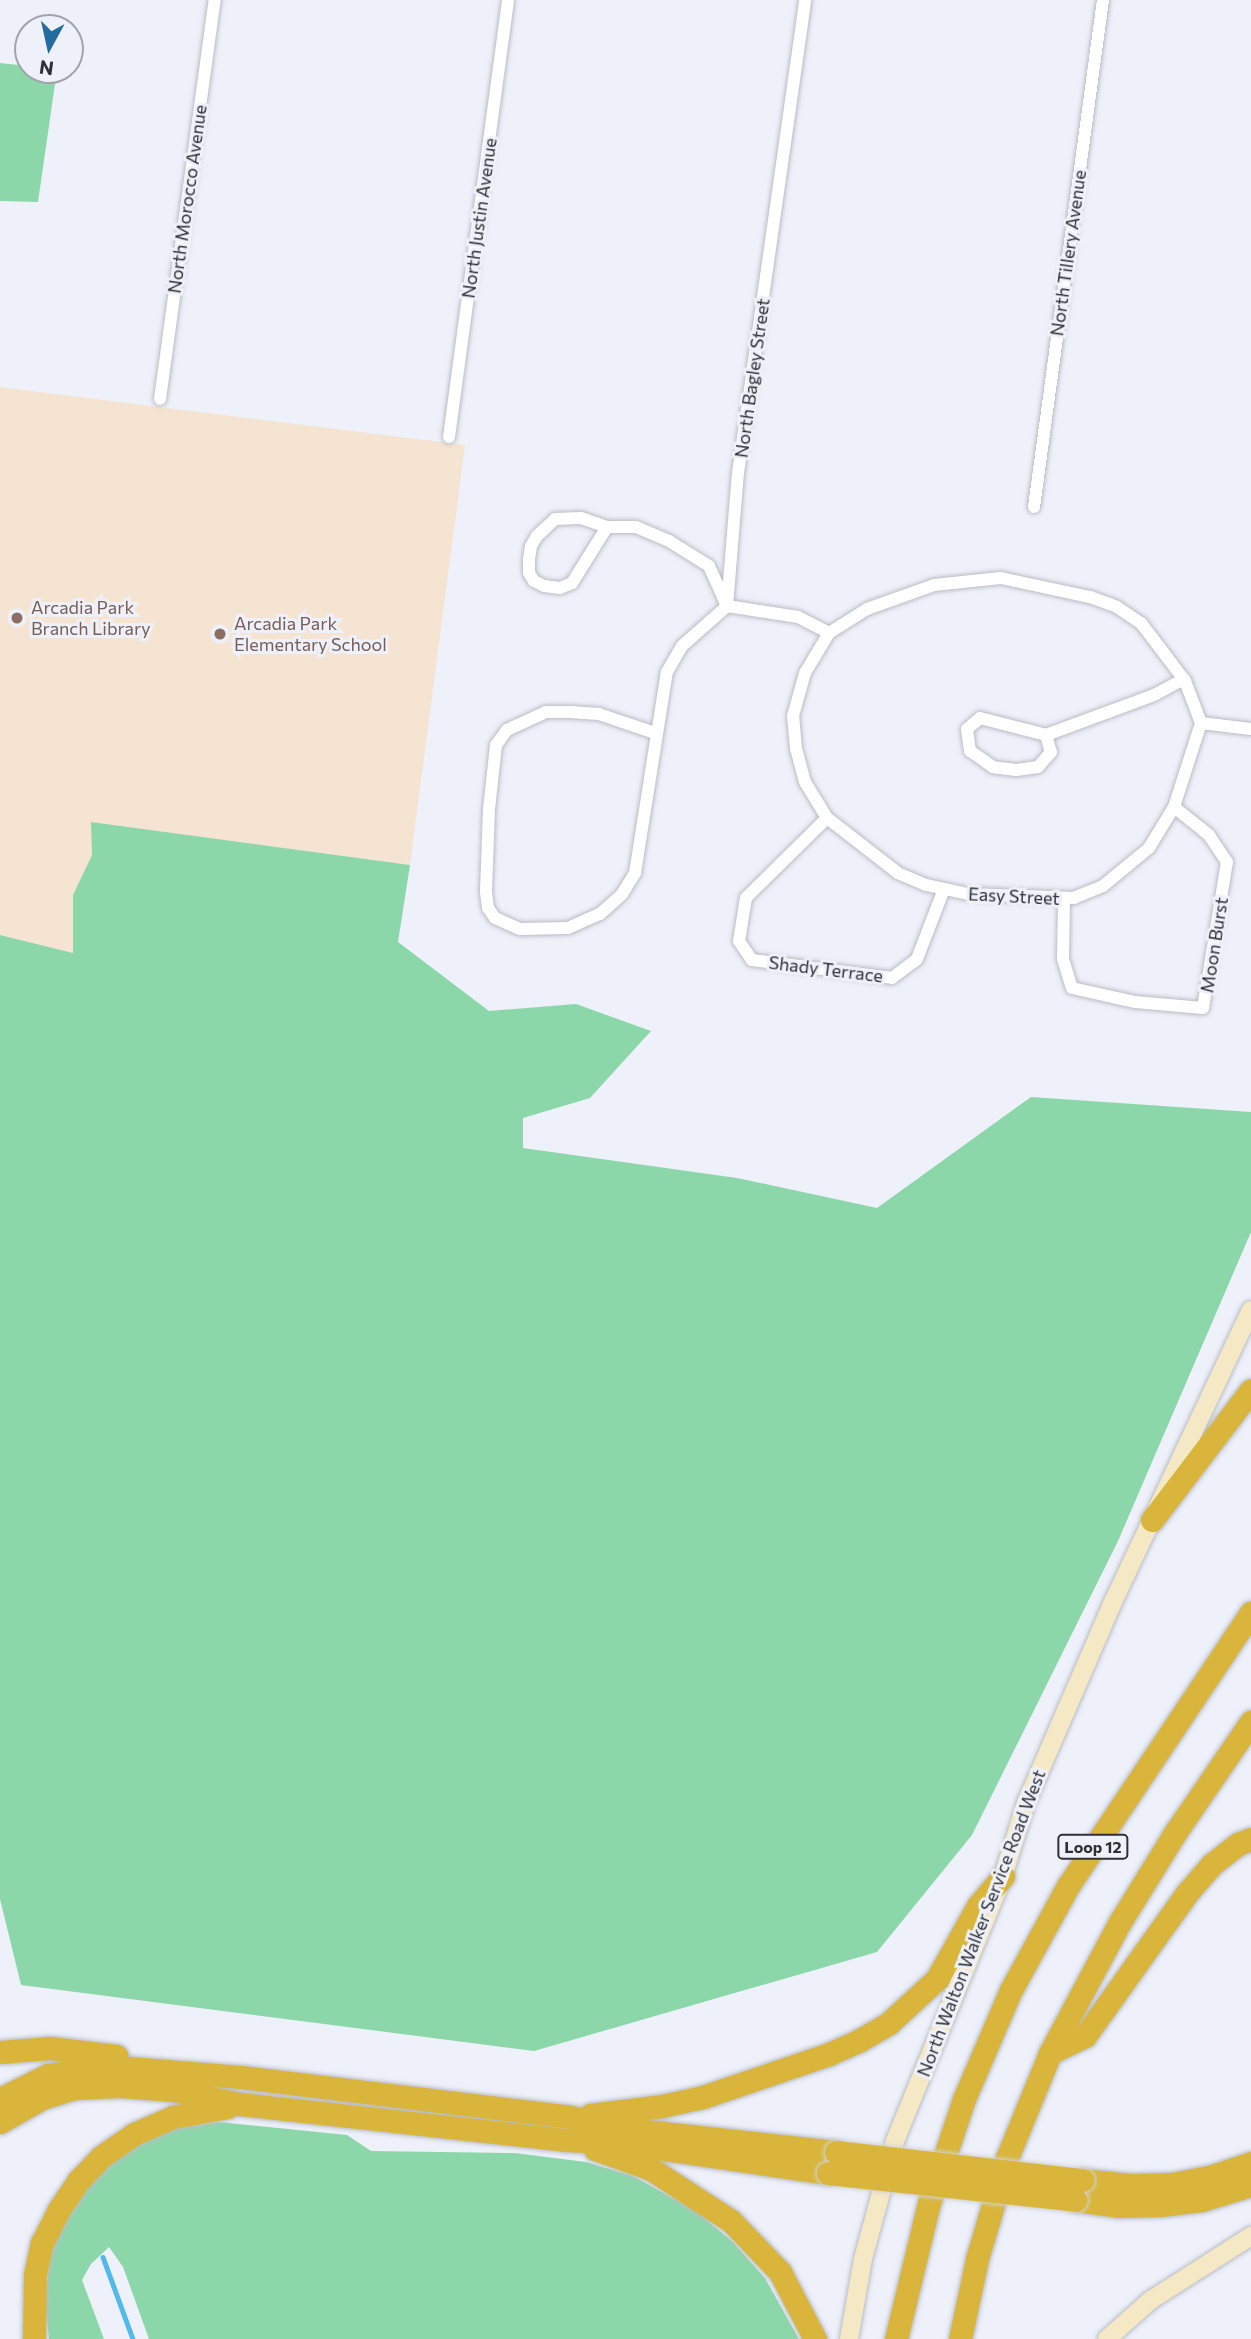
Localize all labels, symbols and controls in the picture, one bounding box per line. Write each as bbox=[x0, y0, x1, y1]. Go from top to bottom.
north arrow bbox=[14, 14, 84, 84]
text: N bbox=[38, 56, 55, 81]
street label: North Morocco Avenue bbox=[163, 103, 211, 295]
street label: North Justin Avenue bbox=[457, 136, 501, 300]
street label: North Tillery Avenue bbox=[1046, 169, 1090, 337]
street label: North Bagley Street bbox=[730, 297, 774, 459]
place label: Arcadia Park Branch Library bbox=[31, 597, 151, 640]
marker: Arcadia Park Branch Library bbox=[9, 610, 25, 626]
place label: Arcadia Park Elementary School bbox=[234, 613, 387, 656]
marker: Arcadia Park Elementary School bbox=[212, 626, 228, 642]
street label: Easy Street bbox=[968, 883, 1060, 909]
street label: Moon Burst bbox=[1196, 896, 1232, 994]
street label: Shady Terrace bbox=[768, 951, 884, 987]
street label: North Walton Walker Service Road West bbox=[912, 1766, 1050, 2080]
road number: Loop 12 bbox=[1056, 1834, 1130, 1859]

